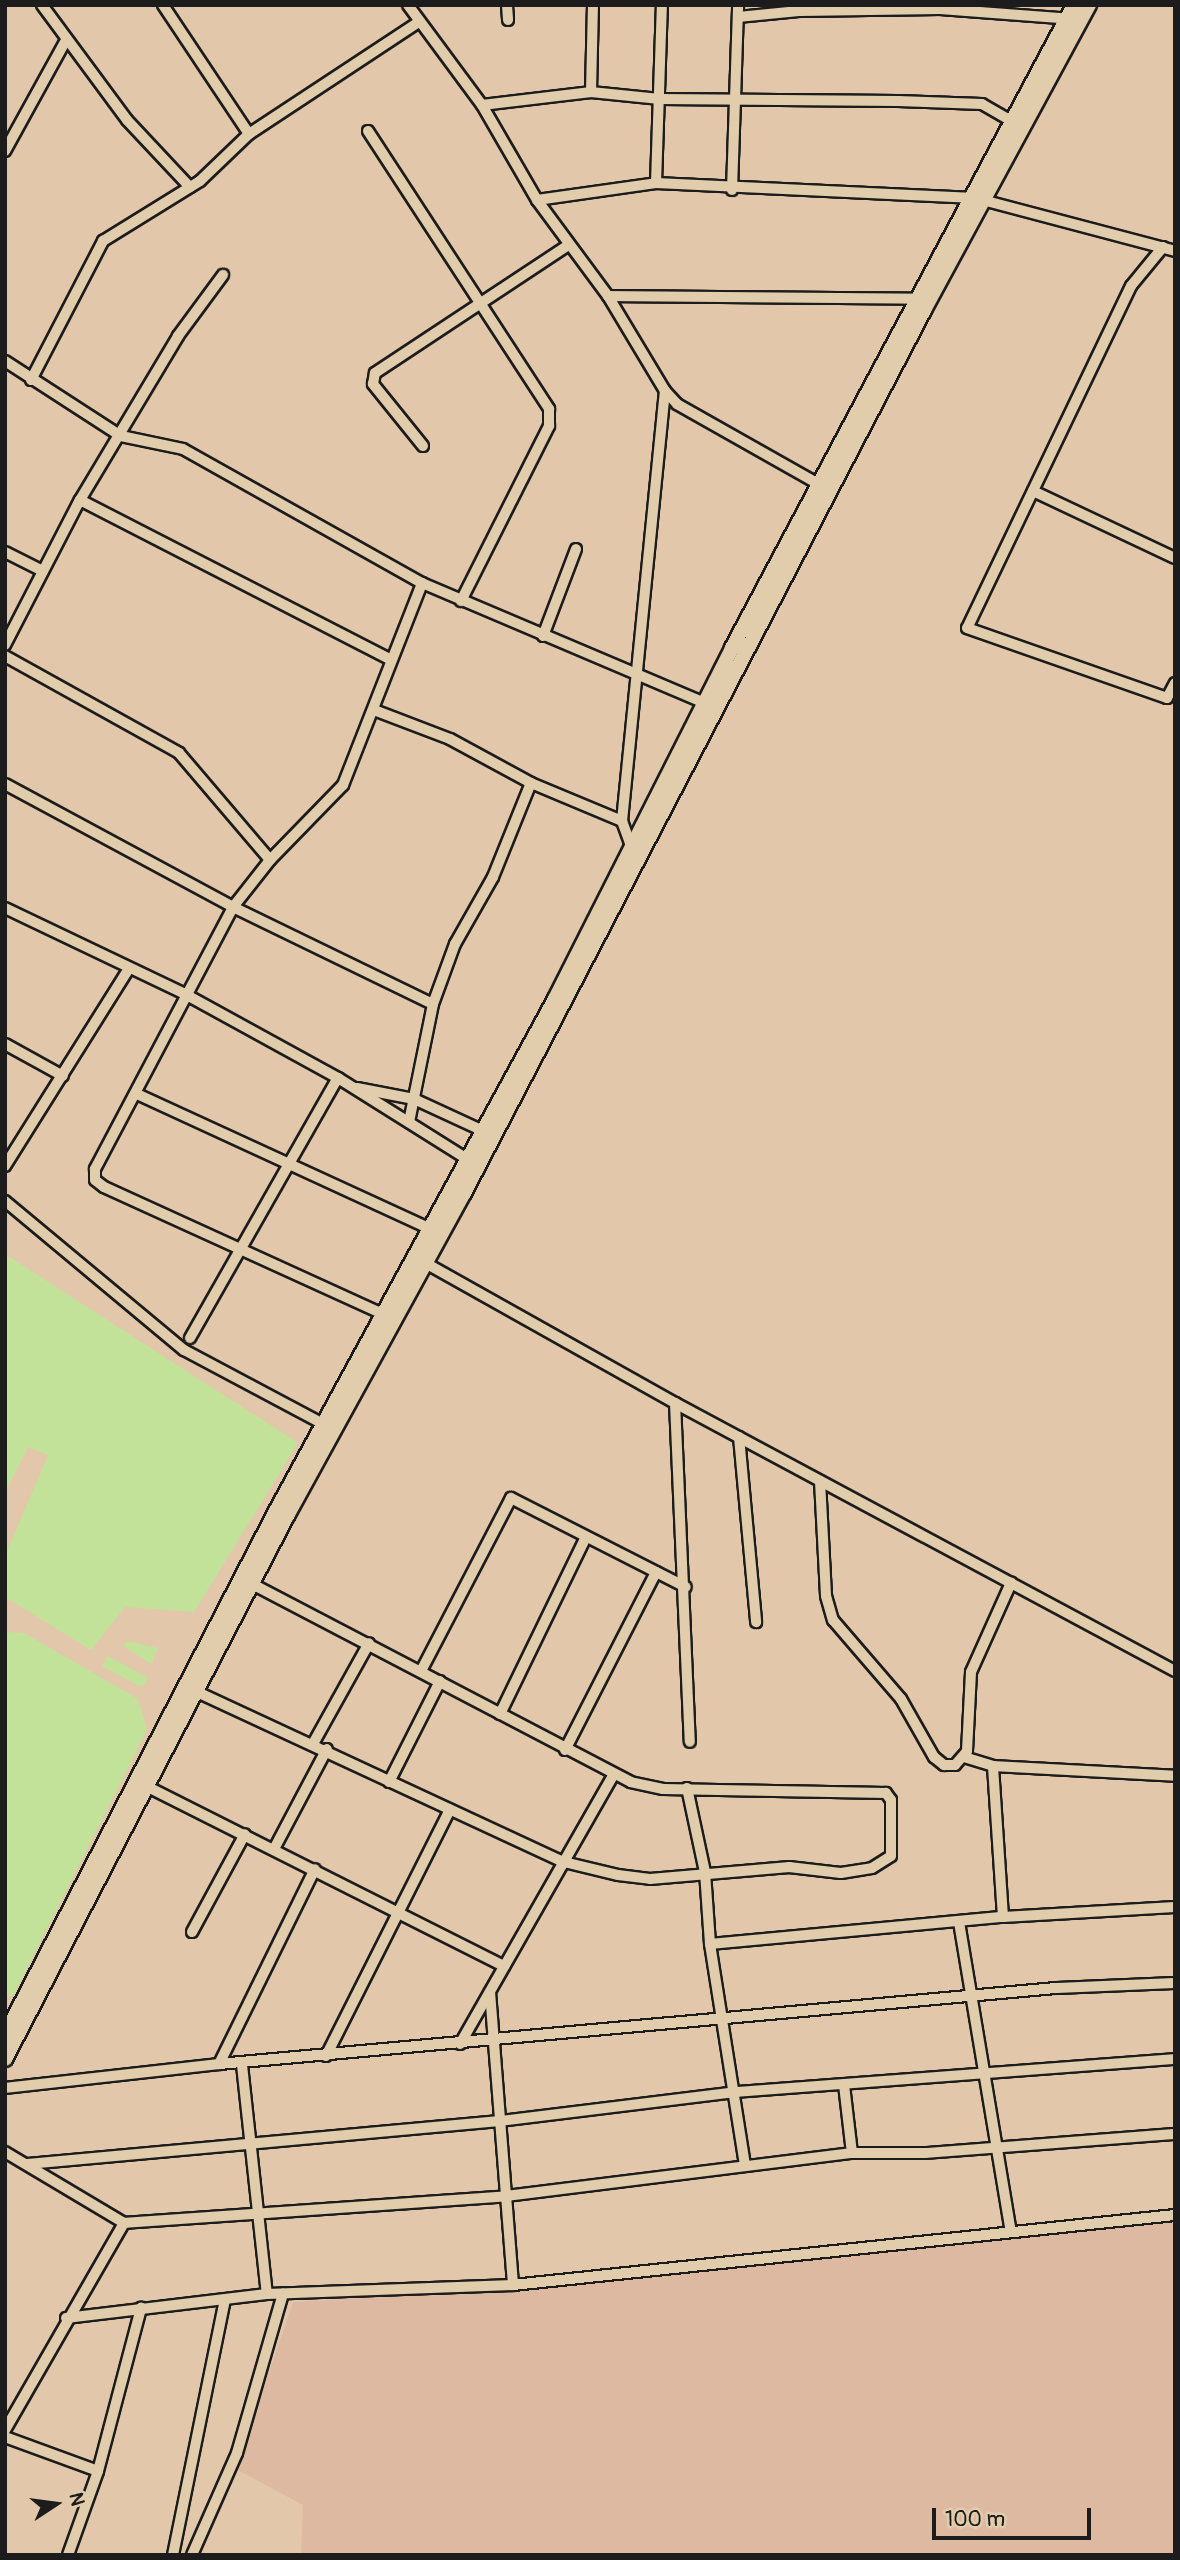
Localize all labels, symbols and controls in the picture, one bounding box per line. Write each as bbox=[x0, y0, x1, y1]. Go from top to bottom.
north arrow bbox=[21, 2469, 91, 2539]
text: N bbox=[63, 2490, 90, 2508]
scale bar bbox=[935, 2494, 1094, 2538]
text: 100 m bbox=[945, 2506, 1005, 2533]

